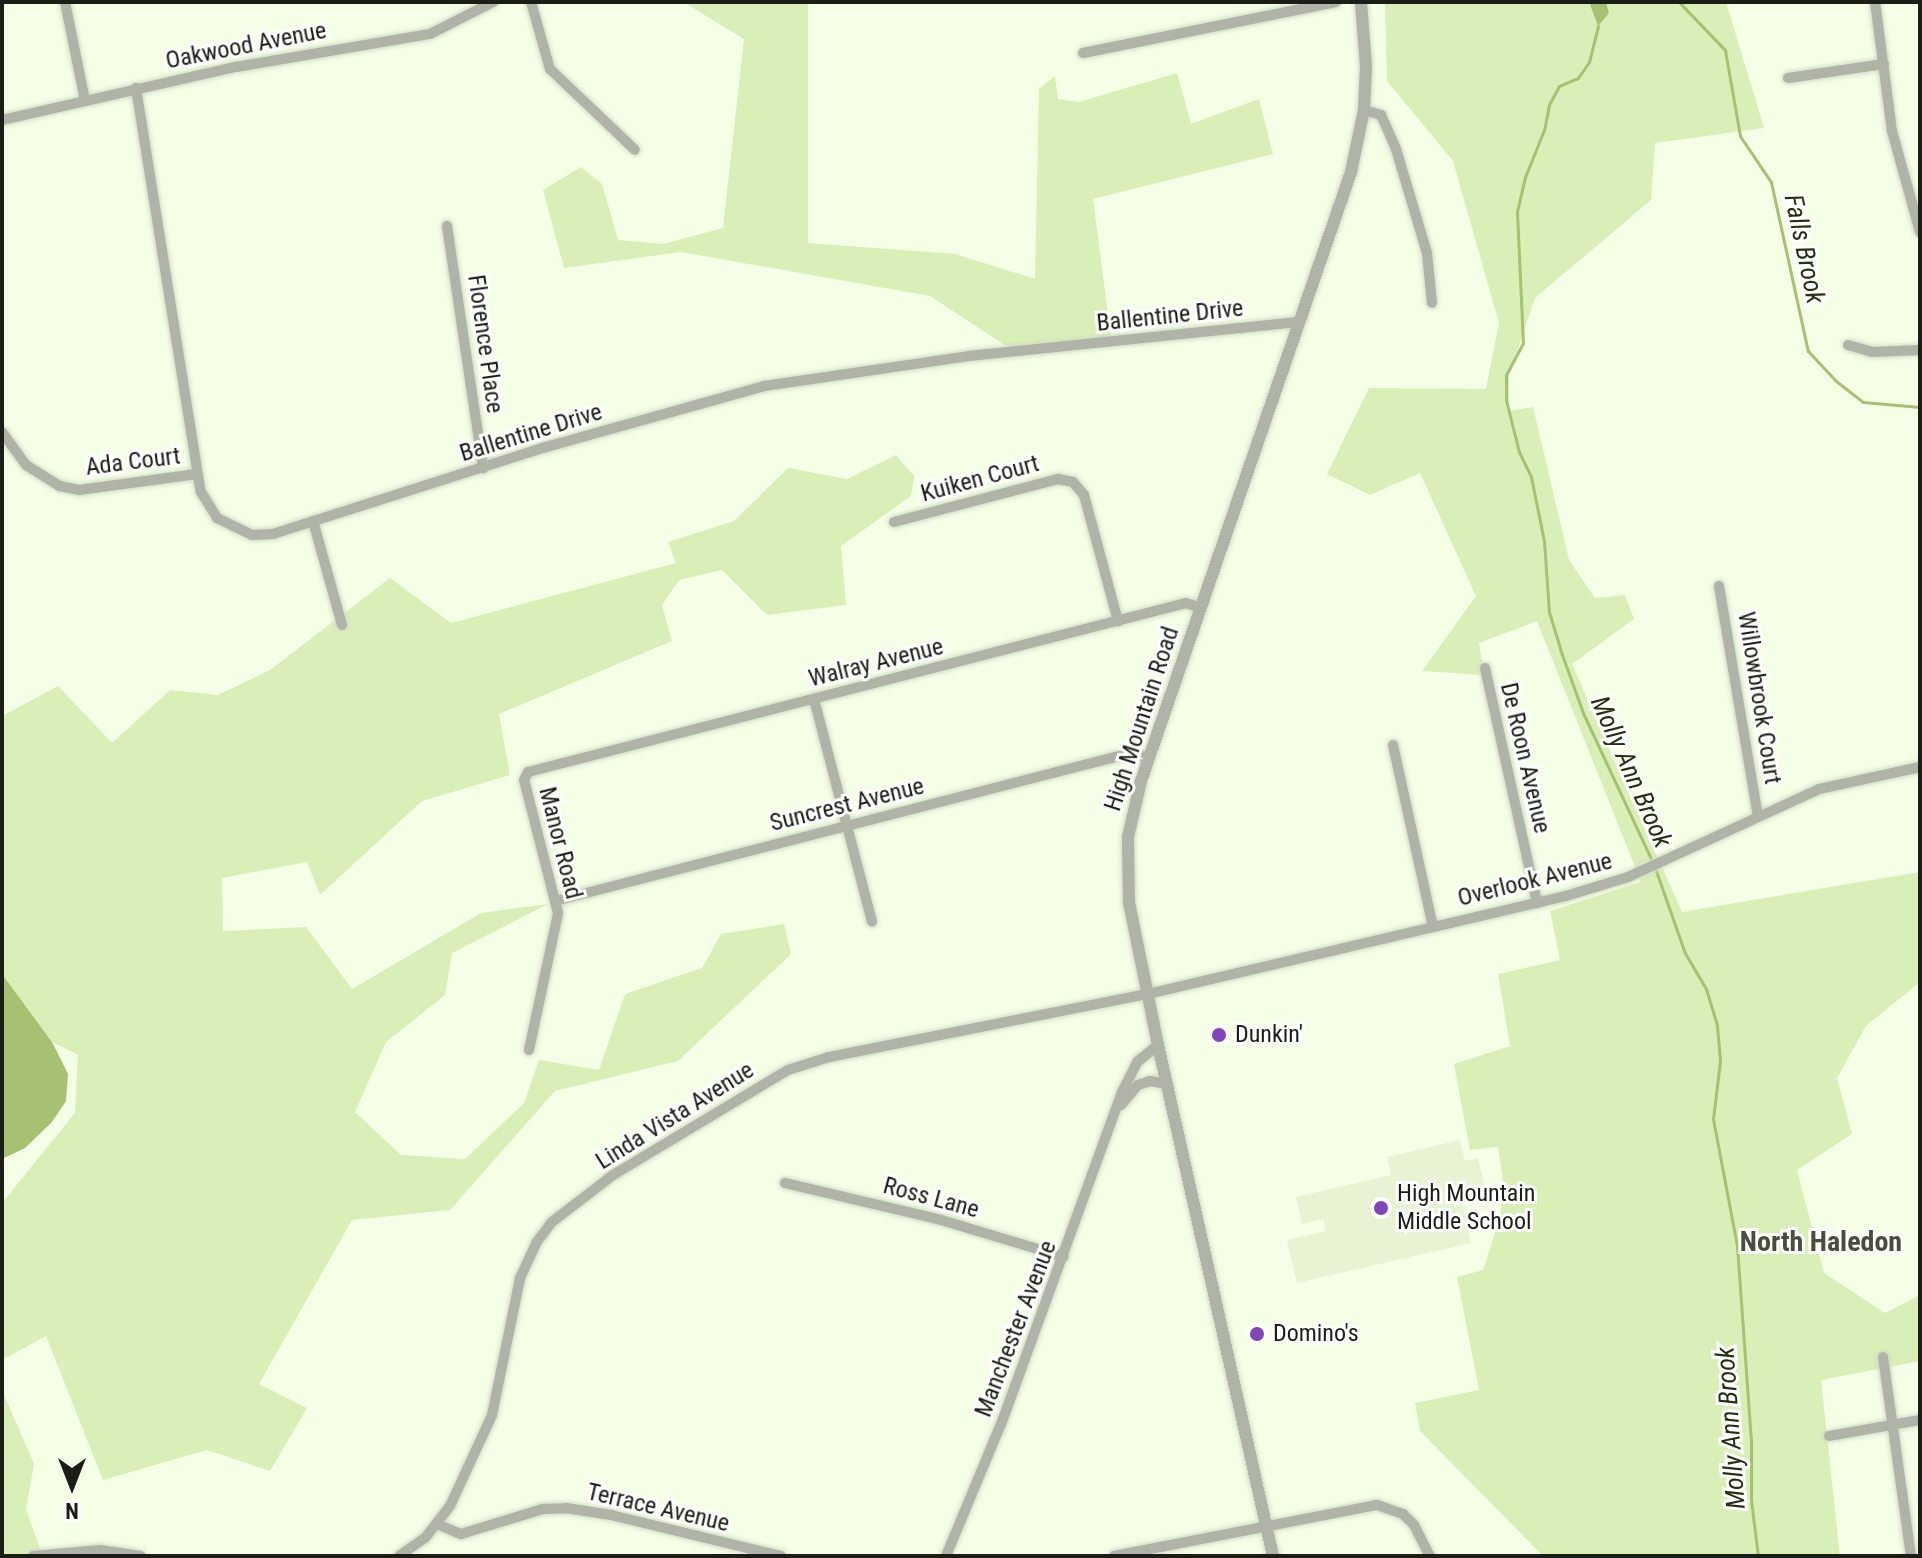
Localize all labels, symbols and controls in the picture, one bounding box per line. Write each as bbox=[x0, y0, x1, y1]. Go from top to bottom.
street label: Oakwood Avenue bbox=[163, 16, 329, 76]
water label: Falls Brook bbox=[1777, 192, 1831, 306]
street label: Florence Place bbox=[461, 273, 509, 415]
street label: Ballentine Drive bbox=[1095, 294, 1245, 338]
street label: Ballentine Drive bbox=[456, 398, 606, 468]
street label: Ada Court bbox=[84, 442, 182, 482]
street label: Kuiken Court bbox=[918, 449, 1042, 509]
street label: Willowbrook Court bbox=[1731, 610, 1787, 786]
street label: High Mountain Road bbox=[1099, 623, 1185, 815]
street label: Walray Avenue bbox=[806, 632, 946, 694]
street label: De Roon Avenue bbox=[1494, 680, 1556, 836]
water label: Molly Ann Brook bbox=[1584, 691, 1678, 853]
street label: Suncrest Avenue bbox=[767, 772, 927, 838]
street label: Manor Road bbox=[532, 784, 588, 902]
street label: Overlook Avenue bbox=[1455, 847, 1615, 913]
place label: Dunkin' bbox=[1235, 1021, 1303, 1049]
marker: Dunkin' bbox=[1210, 1026, 1228, 1044]
street label: Linda Vista Avenue bbox=[591, 1056, 759, 1176]
street label: Ross Lane bbox=[880, 1171, 982, 1225]
place label: High Mountain Middle School bbox=[1397, 1180, 1535, 1236]
marker: High Mountain Middle School bbox=[1372, 1199, 1390, 1217]
district label: North Haledon bbox=[1740, 1225, 1902, 1259]
street label: Manchester Avenue bbox=[969, 1237, 1063, 1421]
place label: Domino's bbox=[1273, 1320, 1359, 1348]
marker: Domino's bbox=[1248, 1325, 1266, 1343]
water label: Molly Ann Brook bbox=[1710, 1346, 1752, 1510]
north arrow bbox=[32, 1446, 112, 1526]
street label: Terrace Avenue bbox=[584, 1478, 732, 1538]
text: N bbox=[65, 1498, 79, 1523]

